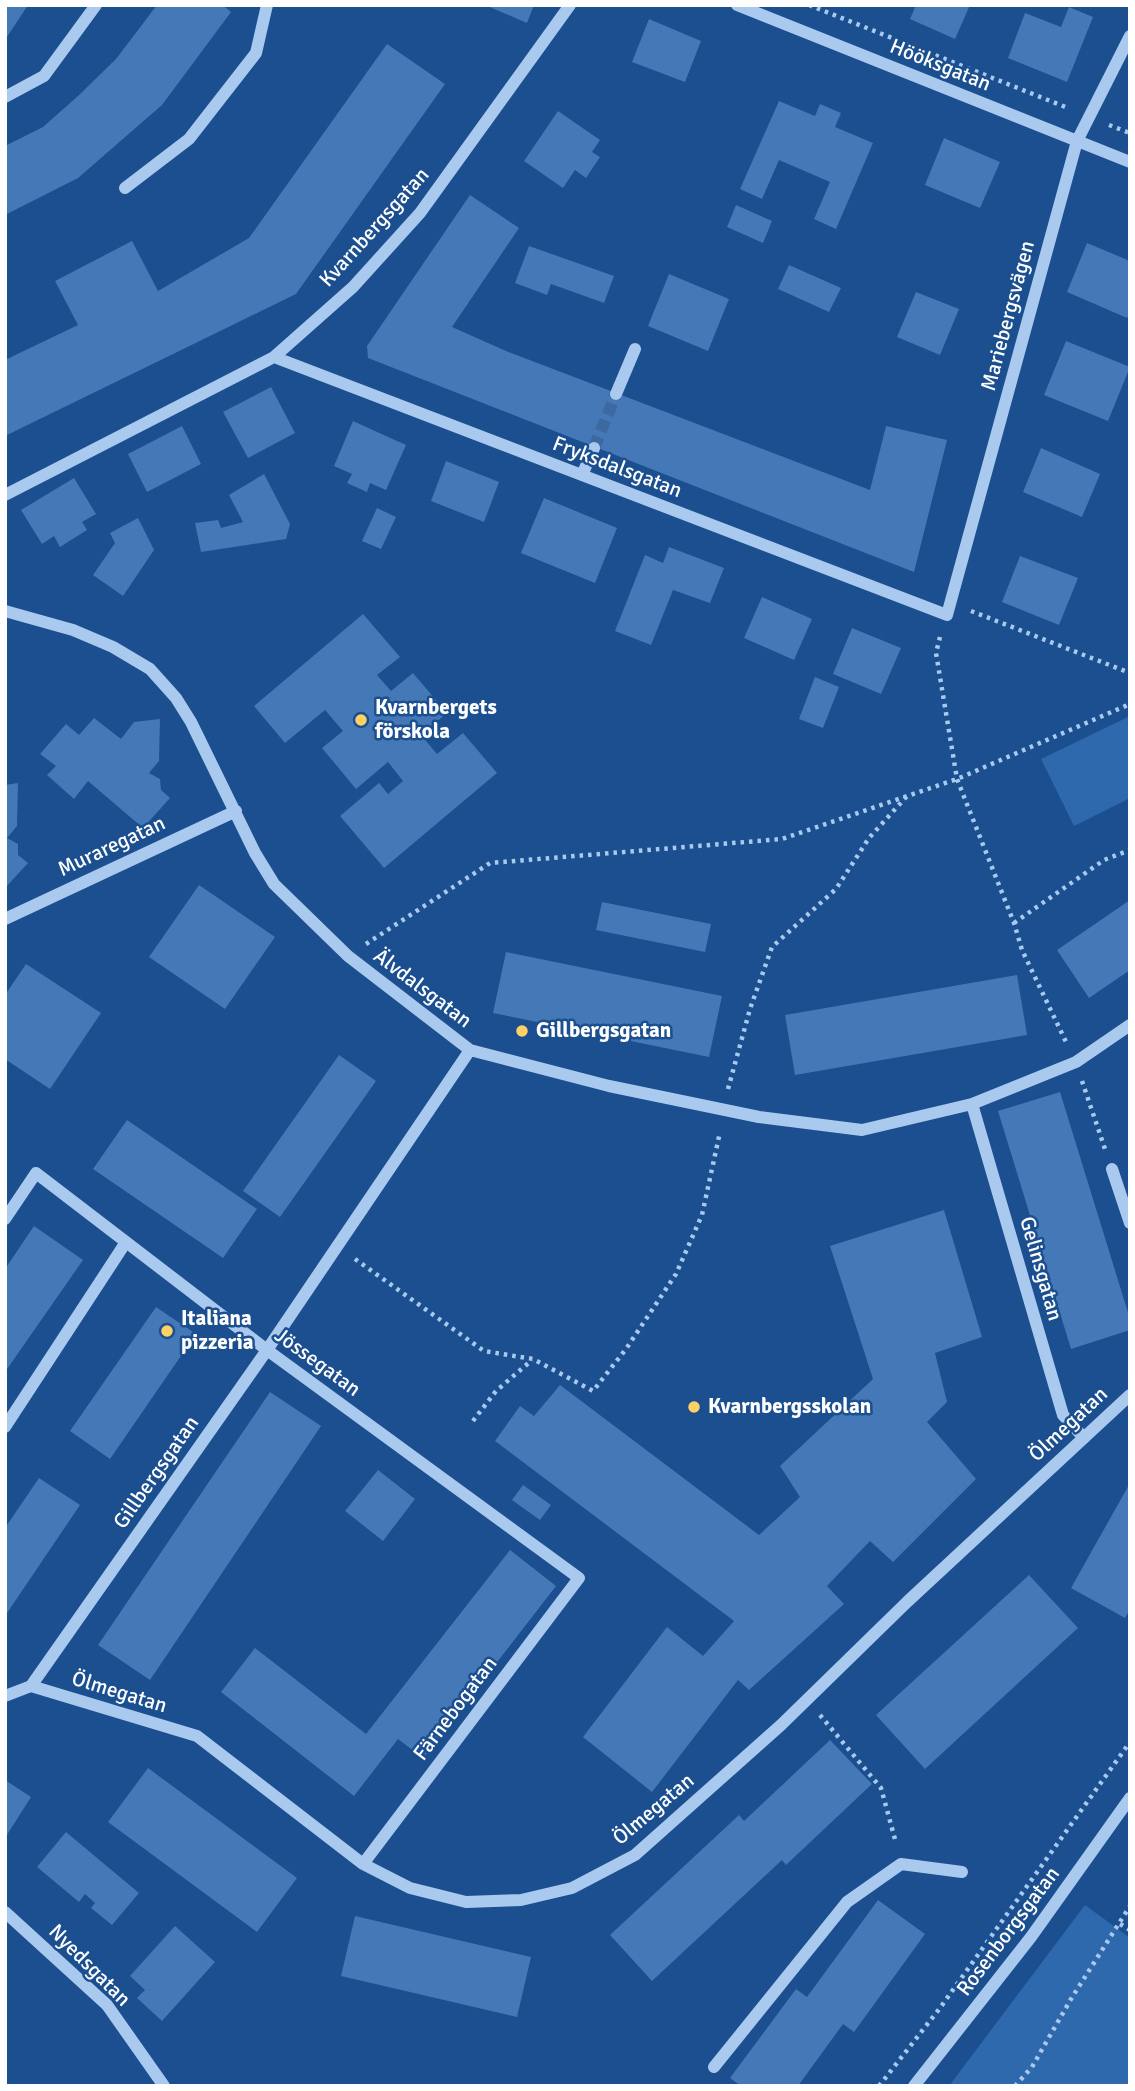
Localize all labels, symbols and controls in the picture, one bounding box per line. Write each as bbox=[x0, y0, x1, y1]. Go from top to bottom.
street label: Hööksgatan bbox=[886, 34, 994, 98]
street label: Kvarnbergsgatan bbox=[315, 163, 435, 293]
street label: Mariebergsvägen bbox=[977, 238, 1041, 394]
street label: Fryksdalsgatan bbox=[549, 432, 685, 504]
place label: Kvarnbergets förskola bbox=[375, 695, 497, 745]
marker: Kvarnbergets förskola bbox=[353, 712, 369, 728]
street label: Muraregatan bbox=[54, 811, 170, 883]
street label: Älvdalsgatan bbox=[368, 944, 476, 1034]
place label: Gillbergsgatan bbox=[536, 1018, 671, 1044]
marker: Gillbergsgatan bbox=[514, 1023, 530, 1039]
street label: Gelinsgatan bbox=[1013, 1214, 1067, 1324]
place label: Italiana pizzeria bbox=[181, 1306, 253, 1356]
marker: Italiana pizzeria bbox=[159, 1323, 175, 1339]
street label: Jössegatan bbox=[269, 1323, 365, 1403]
street label: Ölmegatan bbox=[1025, 1382, 1113, 1468]
place label: Kvarnbergsskolan bbox=[708, 1394, 871, 1420]
marker: Kvarnbergsskolan bbox=[686, 1399, 702, 1415]
street label: Gillbergsgatan bbox=[109, 1412, 205, 1534]
street label: Färnebogatan bbox=[409, 1652, 503, 1766]
street label: Ölmegatan bbox=[68, 1667, 170, 1719]
street label: Ölmegatan bbox=[608, 1769, 700, 1851]
street label: Rosenborgsgatan bbox=[952, 1862, 1066, 2002]
street label: Nyedsgatan bbox=[43, 1920, 135, 2012]

